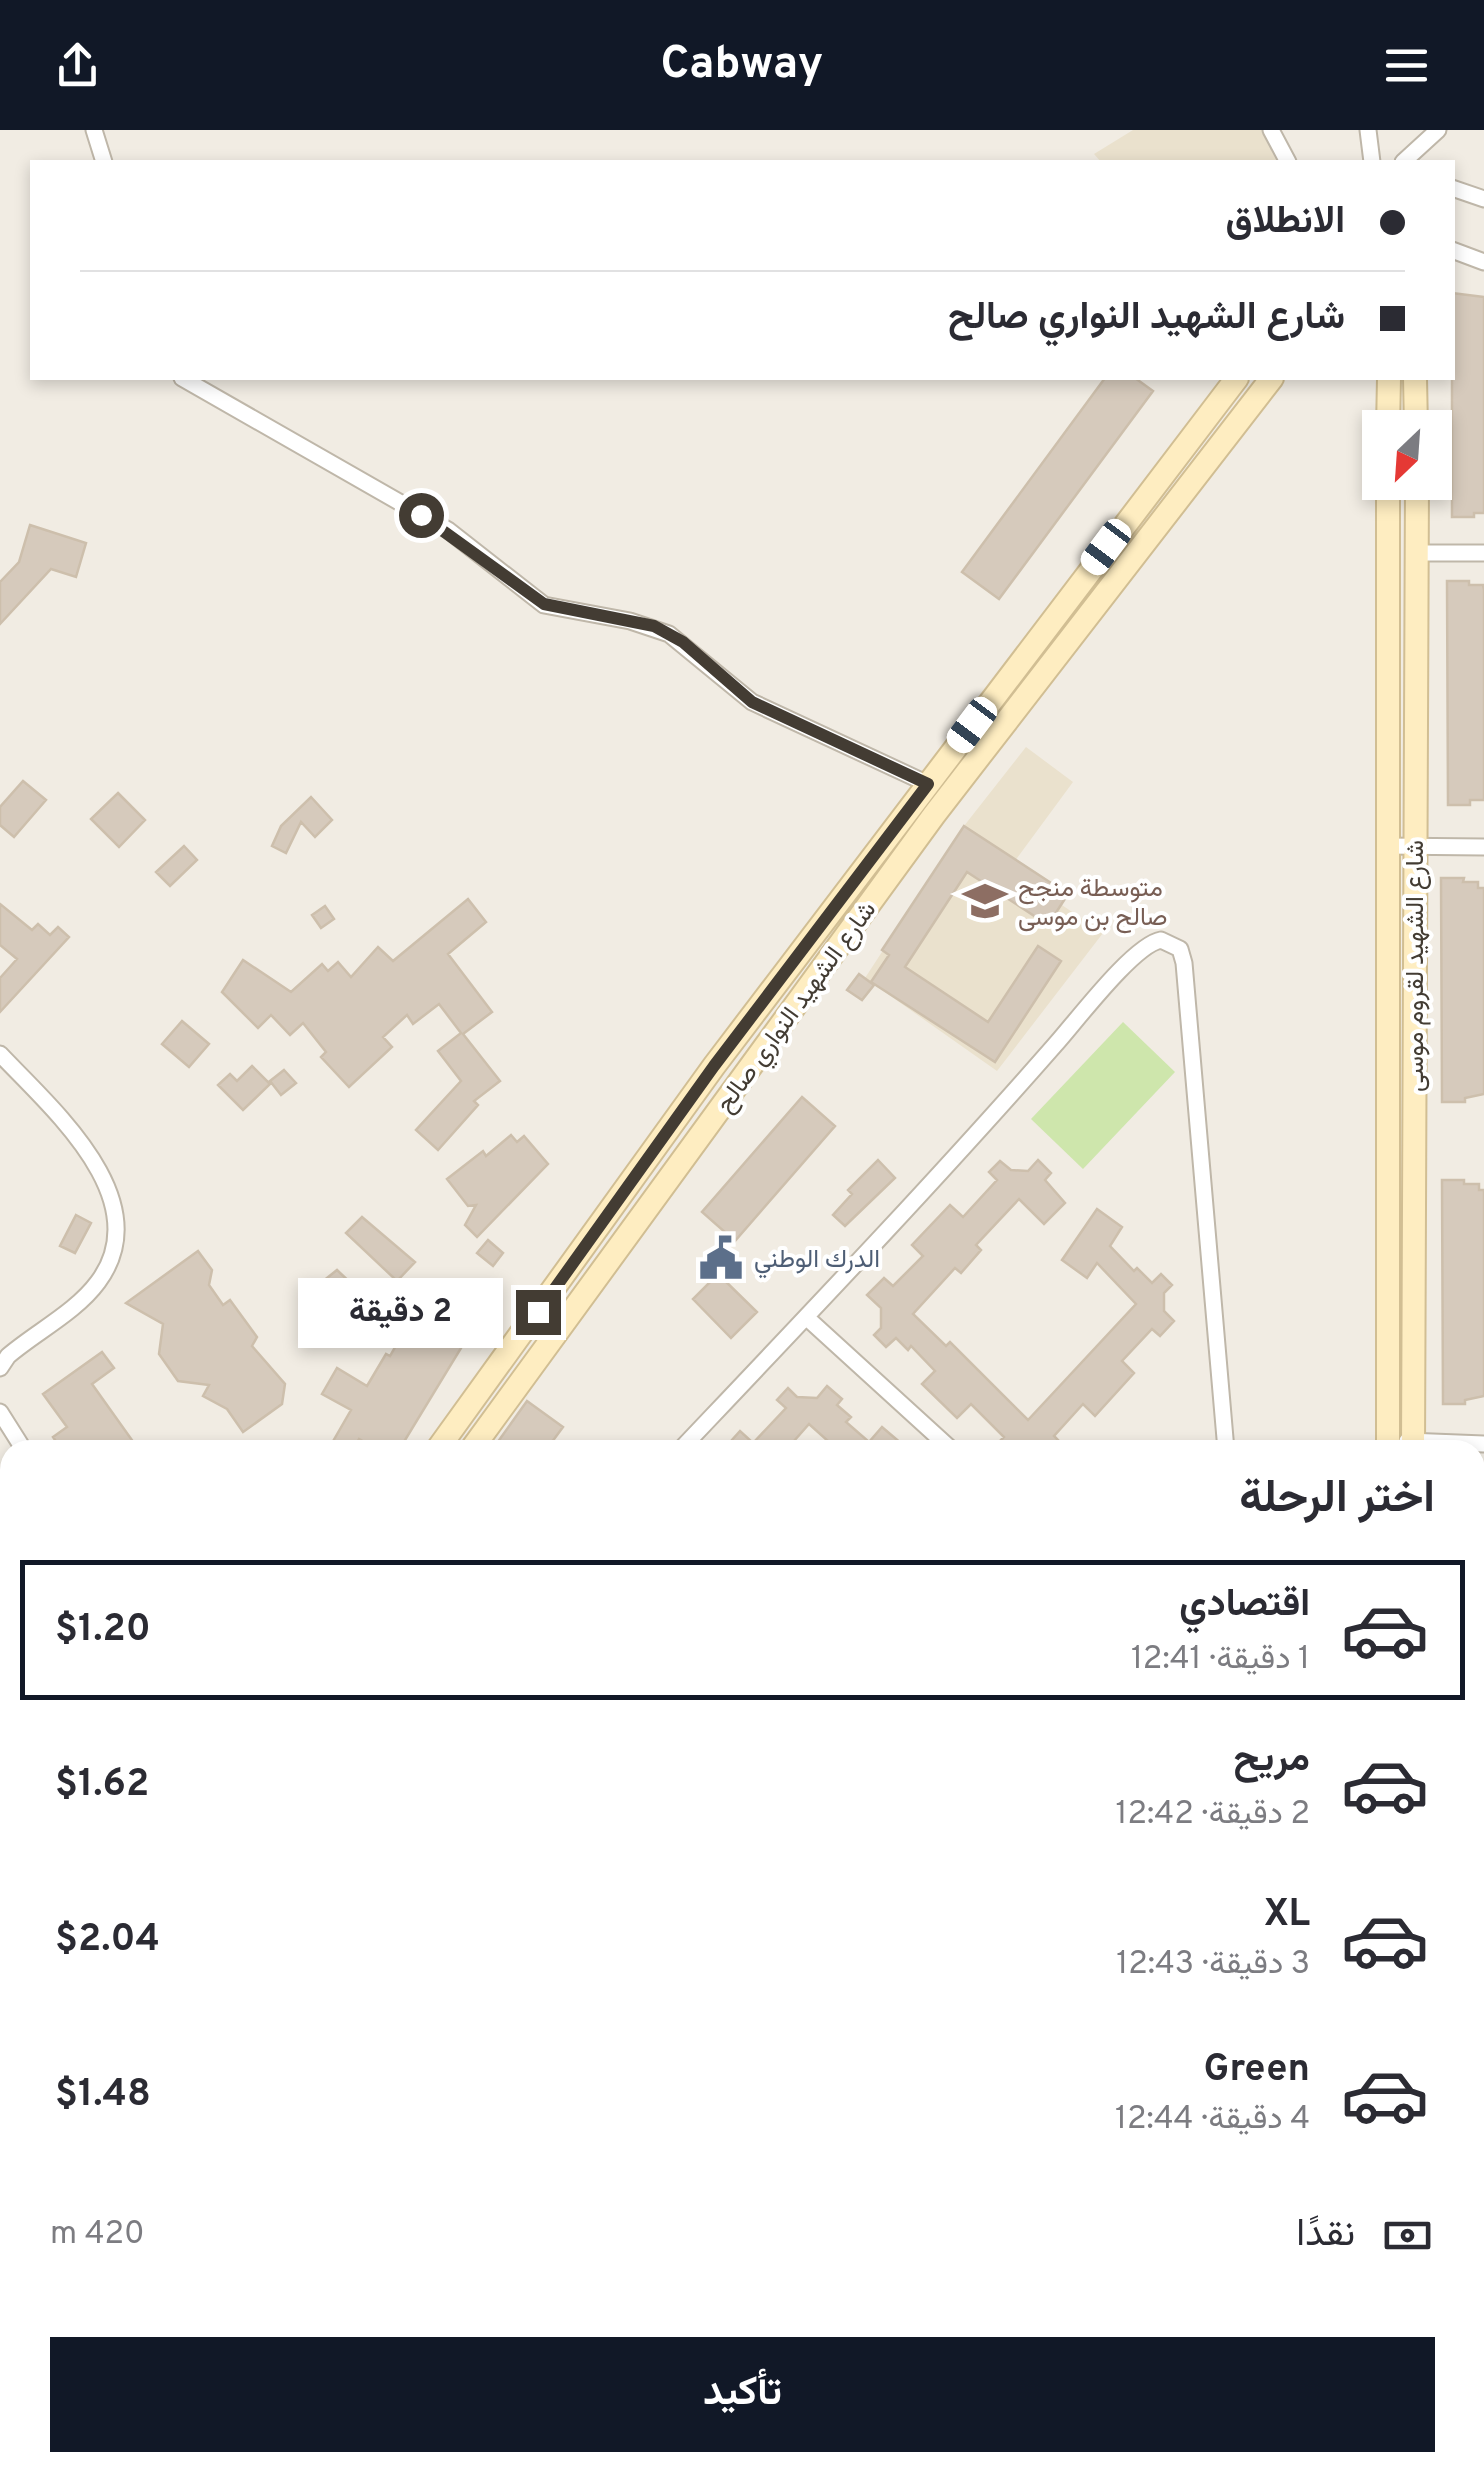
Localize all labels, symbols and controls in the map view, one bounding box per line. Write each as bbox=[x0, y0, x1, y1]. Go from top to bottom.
text: Cabway bbox=[661, 37, 823, 94]
icon: share bbox=[50, 38, 105, 93]
icon: menu bbox=[1379, 38, 1434, 93]
text: الانطلاق bbox=[1226, 198, 1345, 247]
text: شارع الشهيد النواري صالح bbox=[948, 294, 1345, 343]
north arrow bbox=[1362, 410, 1452, 500]
map controls bbox=[1362, 410, 1452, 500]
route start bbox=[399, 493, 444, 538]
car bbox=[1076, 514, 1136, 580]
car bbox=[942, 692, 1002, 758]
street label: شارع الشهيد لقروم موسى bbox=[1401, 840, 1433, 1092]
place label: متوسطة منجح صالح بن موسى bbox=[1018, 874, 1167, 935]
school or university icon: متوسطة منجح صالح بن موسى bbox=[961, 877, 1009, 925]
street label: شارع الشهيد النواري صالح bbox=[710, 896, 886, 1121]
public building icon: الدرك الوطني bbox=[697, 1234, 745, 1282]
place label: الدرك الوطني bbox=[754, 1245, 880, 1279]
callout: 2 دقيقة bbox=[298, 1277, 503, 1347]
route end bbox=[516, 1290, 561, 1335]
text: 2 دقيقة bbox=[349, 1293, 452, 1333]
text: اختر الرحلة bbox=[1239, 1471, 1435, 1528]
text: اقتصادي bbox=[1179, 1581, 1310, 1630]
icon: car bbox=[1340, 1585, 1430, 1675]
text: $1.20 bbox=[55, 1606, 151, 1655]
text: 1 دقيقة · 12:41 bbox=[1131, 1640, 1310, 1680]
text: مريح bbox=[1234, 1736, 1310, 1785]
icon: car bbox=[1340, 1740, 1430, 1830]
text: $1.62 bbox=[55, 1761, 149, 1810]
text: 2 دقيقة · 12:42 bbox=[1116, 1795, 1310, 1835]
text: XL bbox=[1263, 1891, 1310, 1940]
icon: car bbox=[1340, 1895, 1430, 1985]
text: $2.04 bbox=[55, 1916, 160, 1965]
text: 3 دقيقة · 12:43 bbox=[1116, 1945, 1310, 1985]
text: Green bbox=[1204, 2046, 1310, 2095]
icon: car bbox=[1340, 2050, 1430, 2140]
text: $1.48 bbox=[55, 2071, 151, 2120]
text: 4 دقيقة · 12:44 bbox=[1115, 2100, 1310, 2140]
icon: cash bbox=[1380, 2208, 1435, 2263]
text: نقدًا bbox=[1296, 2211, 1355, 2260]
text: 420 m bbox=[50, 2215, 145, 2255]
button: تأكيد bbox=[50, 2337, 1435, 2452]

